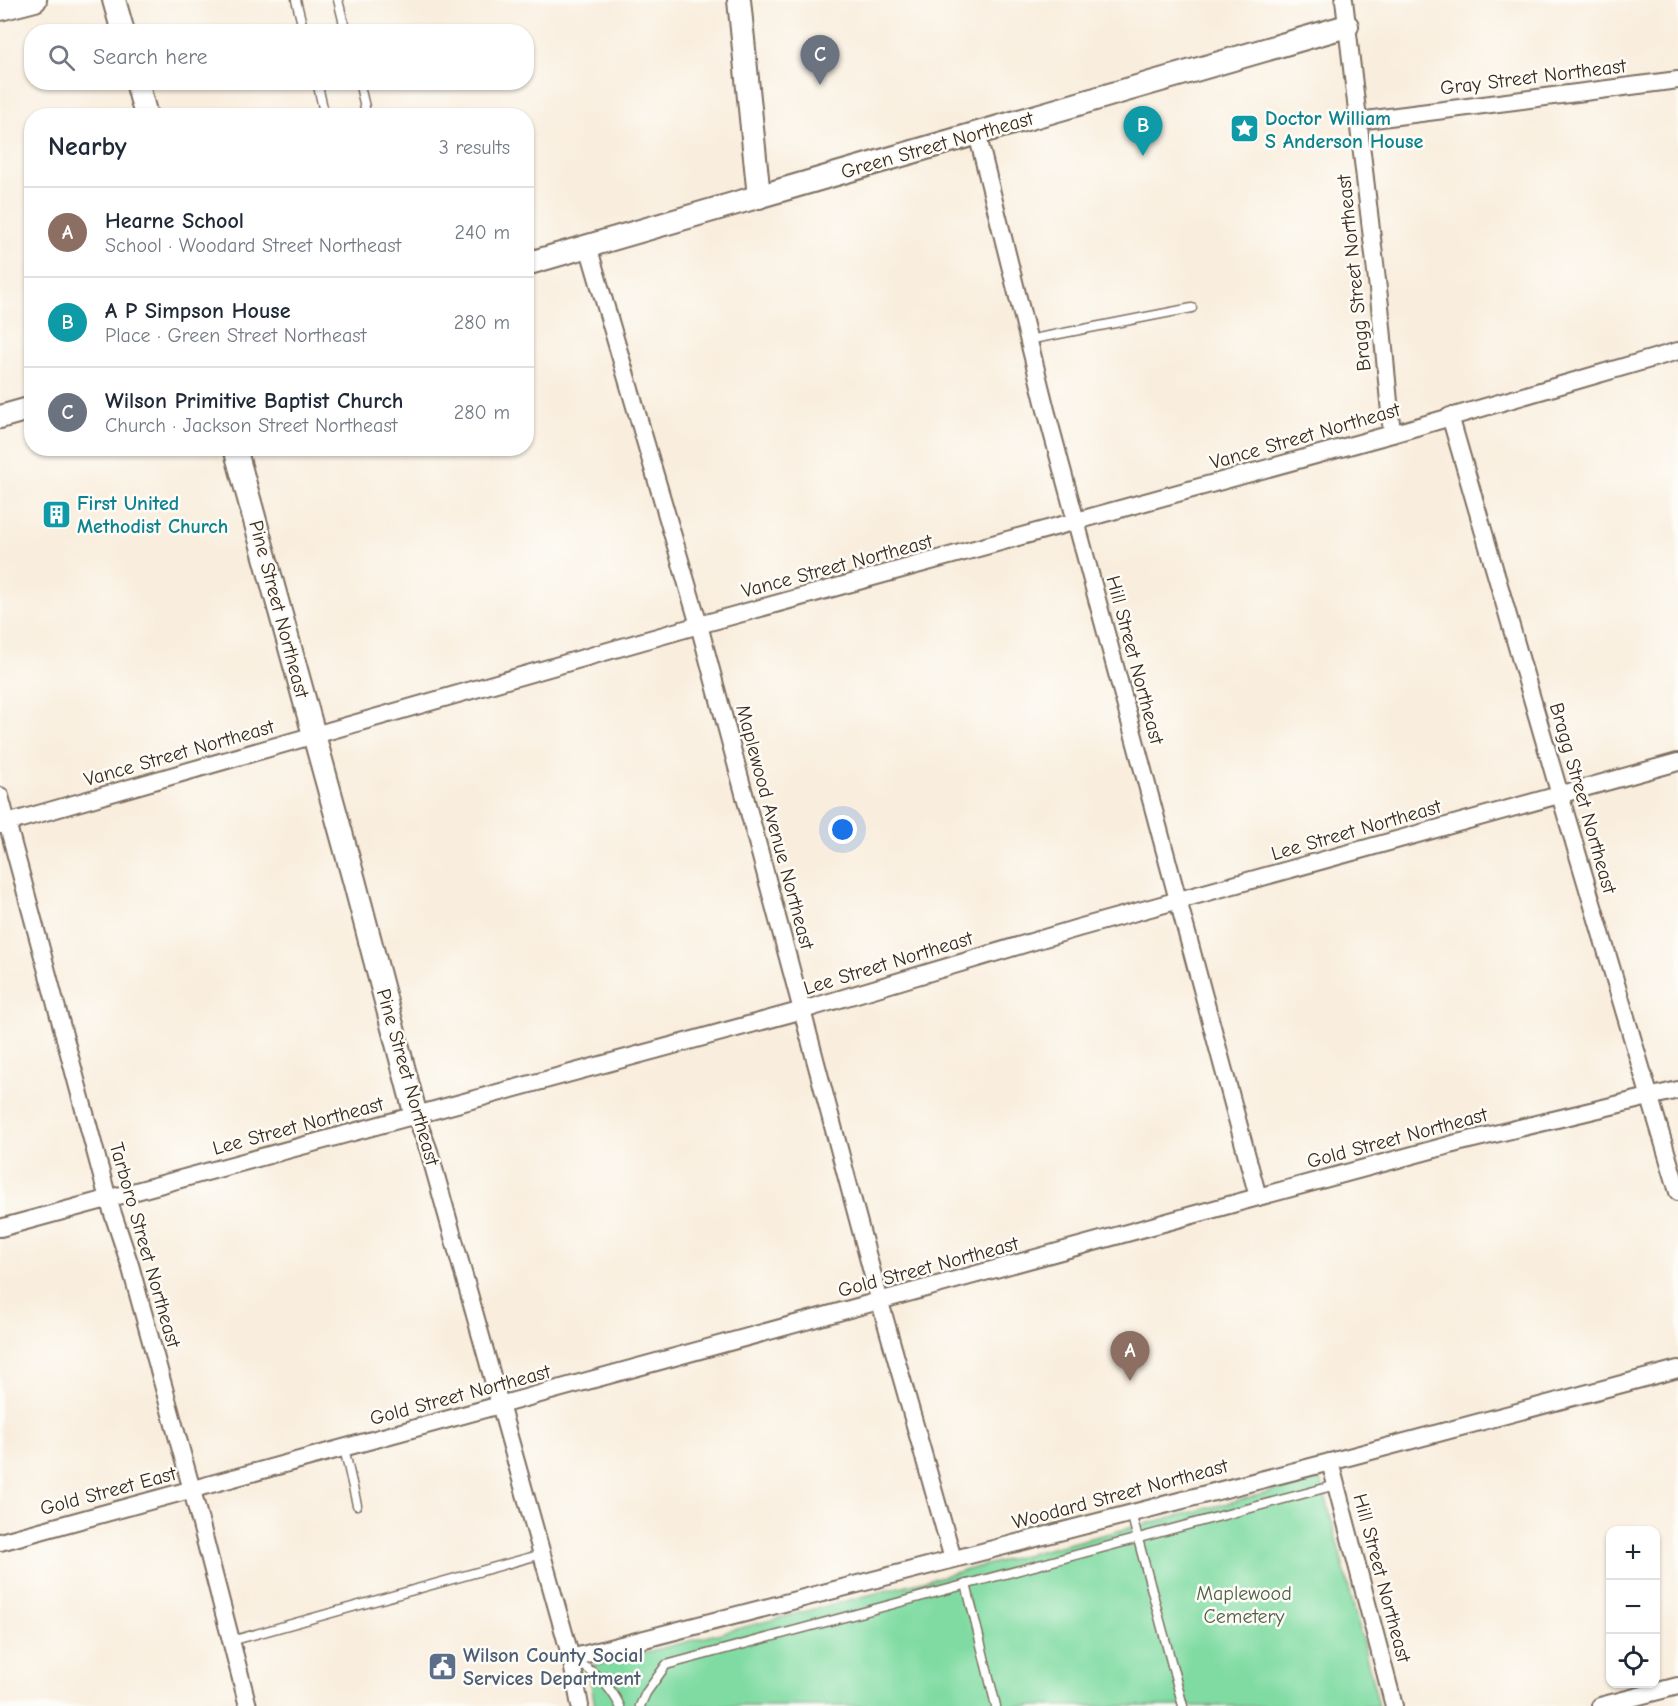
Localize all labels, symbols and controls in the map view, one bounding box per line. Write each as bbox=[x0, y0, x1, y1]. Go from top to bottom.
search box bbox=[24, 24, 534, 90]
pin: C bbox=[800, 36, 840, 85]
icon: search bbox=[45, 41, 78, 74]
text: Search here bbox=[93, 44, 208, 70]
street label: Gray Street Northeast bbox=[1439, 54, 1629, 100]
street label: Green Street Northeast bbox=[838, 106, 1037, 183]
pin: B bbox=[1124, 106, 1162, 156]
place label: Doctor William S Anderson House bbox=[1265, 107, 1424, 153]
place icon: Doctor William S Anderson House bbox=[1228, 113, 1260, 145]
text: Nearby bbox=[48, 132, 127, 162]
text: 3 results bbox=[439, 136, 510, 159]
street label: Bragg Street Northeast bbox=[1332, 172, 1376, 372]
text: Hearne School bbox=[105, 208, 244, 234]
text: A bbox=[62, 221, 73, 244]
text: 240 m bbox=[455, 221, 510, 244]
text: School · Woodard Street Northeast bbox=[105, 234, 401, 257]
text: A P Simpson House bbox=[105, 298, 290, 324]
text: B bbox=[61, 311, 74, 334]
text: 280 m bbox=[454, 311, 510, 334]
text: Place · Green Street Northeast bbox=[105, 324, 366, 347]
text: Wilson Primitive Baptist Church bbox=[105, 388, 403, 414]
street label: Vance Street Northeast bbox=[1207, 398, 1404, 474]
text: C bbox=[61, 401, 74, 424]
text: 280 m bbox=[454, 401, 510, 424]
text: Church · Jackson Street Northeast bbox=[105, 414, 397, 437]
place label: First United Methodist Church bbox=[77, 492, 228, 538]
building icon: First United Methodist Church bbox=[40, 499, 72, 531]
street label: Pine Street Northeast bbox=[244, 518, 314, 701]
street label: Vance Street Northeast bbox=[739, 529, 936, 603]
street label: Hill Street Northeast bbox=[1101, 573, 1169, 748]
street label: Bragg Street Northeast bbox=[1545, 700, 1622, 897]
street label: Maplewood Avenue Northeast bbox=[731, 702, 819, 953]
street label: Vance Street Northeast bbox=[81, 715, 278, 791]
street label: Lee Street Northeast bbox=[1268, 794, 1445, 865]
your location bbox=[828, 815, 857, 844]
street label: Lee Street Northeast bbox=[801, 926, 977, 1000]
street label: Pine Street Northeast bbox=[372, 986, 445, 1169]
street label: Lee Street Northeast bbox=[210, 1092, 387, 1160]
street label: Gold Street Northeast bbox=[1304, 1103, 1491, 1173]
street label: Tarboro Street Northeast bbox=[105, 1140, 186, 1351]
street label: Gold Street Northeast bbox=[835, 1232, 1022, 1302]
pin: A bbox=[1110, 1332, 1150, 1381]
street label: Gold Street Northeast bbox=[367, 1360, 554, 1430]
street label: Woodard Street Northeast bbox=[1010, 1454, 1232, 1534]
street label: Gold Street East bbox=[38, 1461, 180, 1520]
street label: Hill Street Northeast bbox=[1348, 1491, 1416, 1666]
map controls bbox=[1606, 1526, 1660, 1688]
button: + bbox=[1606, 1526, 1660, 1580]
button: − bbox=[1606, 1580, 1660, 1634]
park label: Maplewood Cemetery bbox=[1196, 1582, 1292, 1628]
button: locate bbox=[1606, 1634, 1660, 1688]
place label: Wilson County Social Services Department bbox=[463, 1644, 643, 1690]
public building icon: Wilson County Social Services Department bbox=[426, 1651, 458, 1683]

